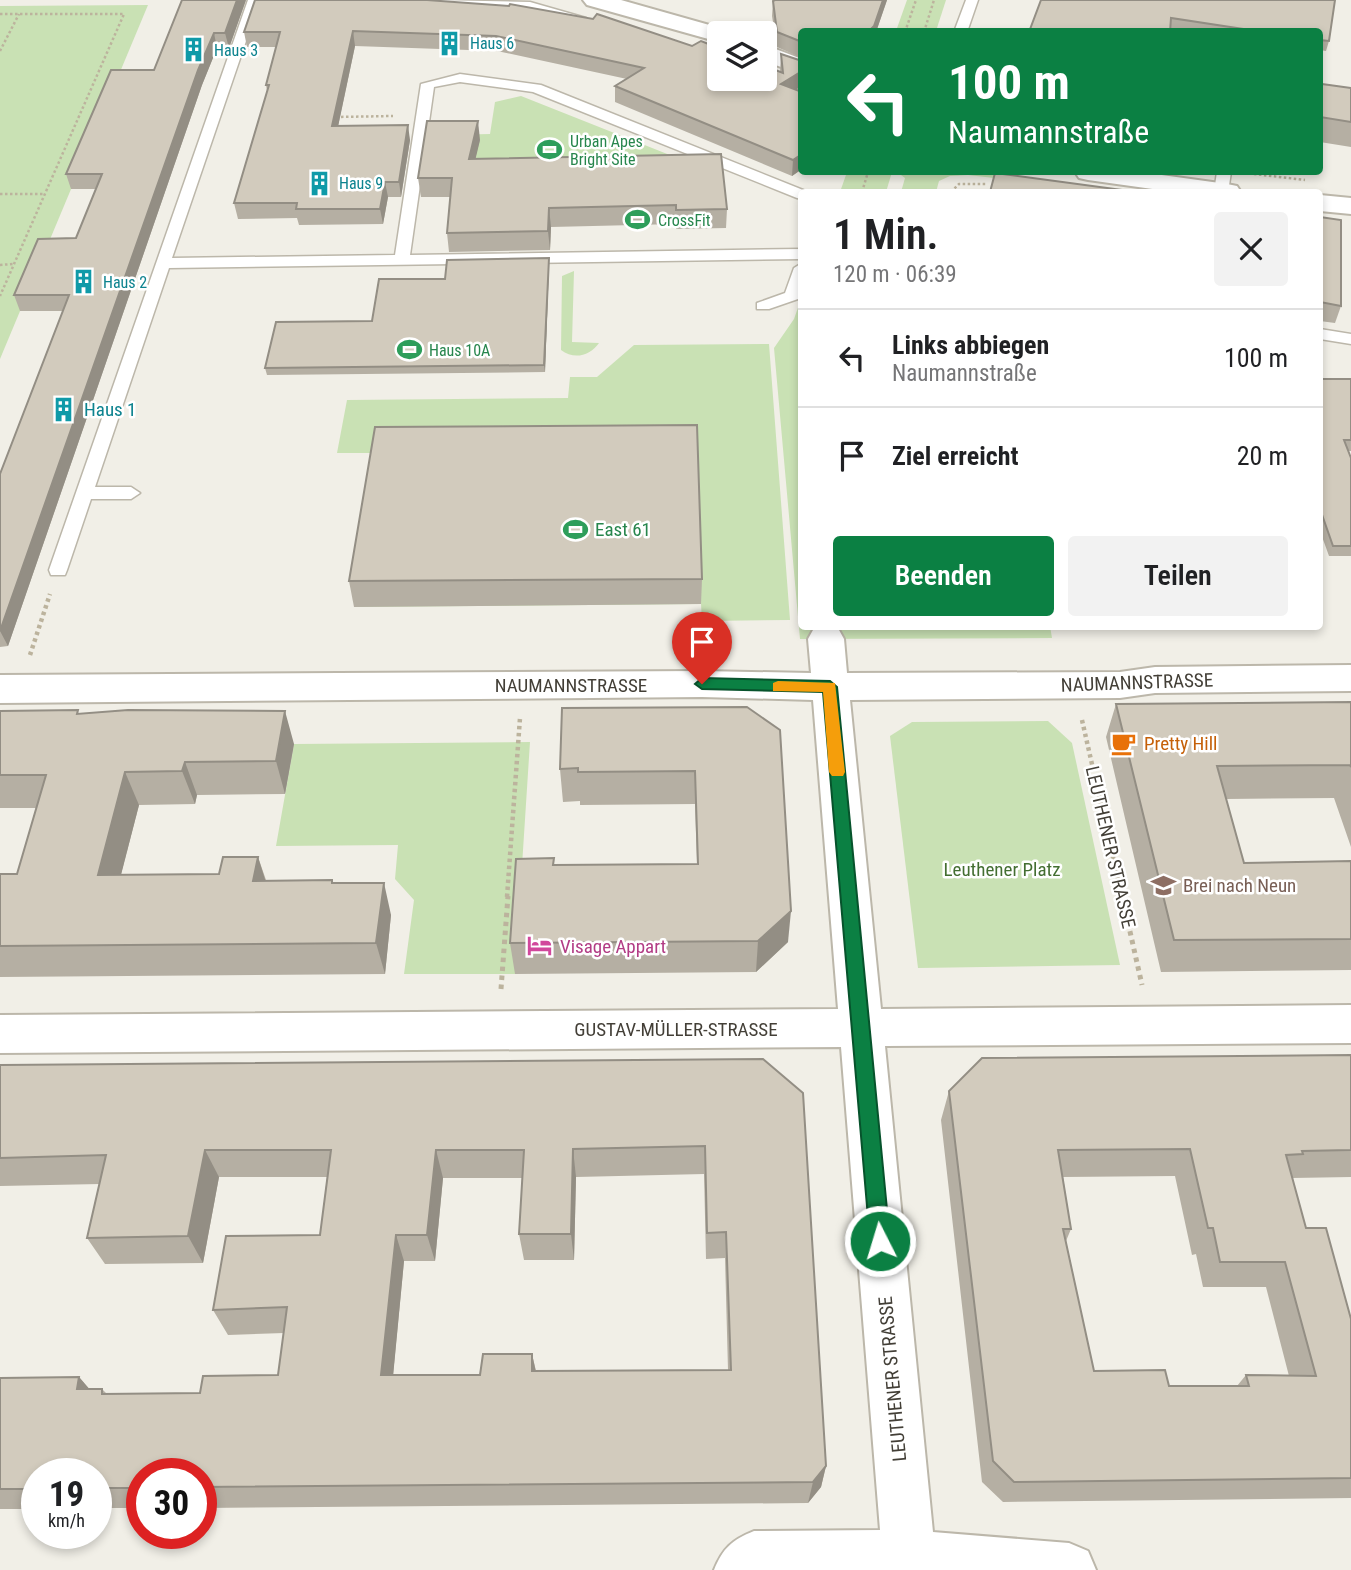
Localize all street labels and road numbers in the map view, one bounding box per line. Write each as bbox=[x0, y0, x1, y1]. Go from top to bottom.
street label: NAUMANNSTRASSE bbox=[1060, 668, 1214, 697]
street label: NAUMANNSTRASSE bbox=[495, 674, 647, 697]
street label: LEUTHENER STRASSE bbox=[1081, 764, 1140, 931]
street label: GUSTAV-MÜLLER-STRASSE bbox=[574, 1018, 778, 1041]
street label: LEUTHENER STRASSE bbox=[874, 1295, 911, 1463]

